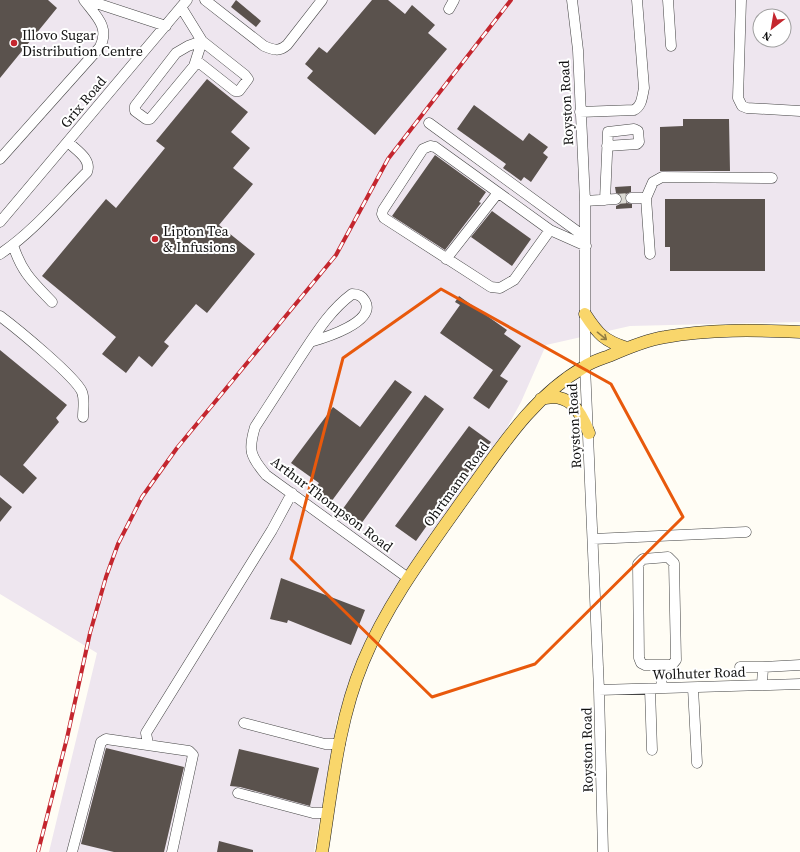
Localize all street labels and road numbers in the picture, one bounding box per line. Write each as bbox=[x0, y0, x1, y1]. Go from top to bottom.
street label: Royston Road bbox=[554, 60, 578, 146]
street label: Grix Road bbox=[55, 72, 111, 132]
street label: Royston Road bbox=[562, 383, 586, 469]
street label: Ohrtmann Road bbox=[418, 437, 494, 531]
street label: Arthur Thompson Road bbox=[267, 452, 397, 556]
street label: Wolhuter Road bbox=[652, 661, 746, 685]
street label: Royston Road bbox=[576, 707, 598, 793]

